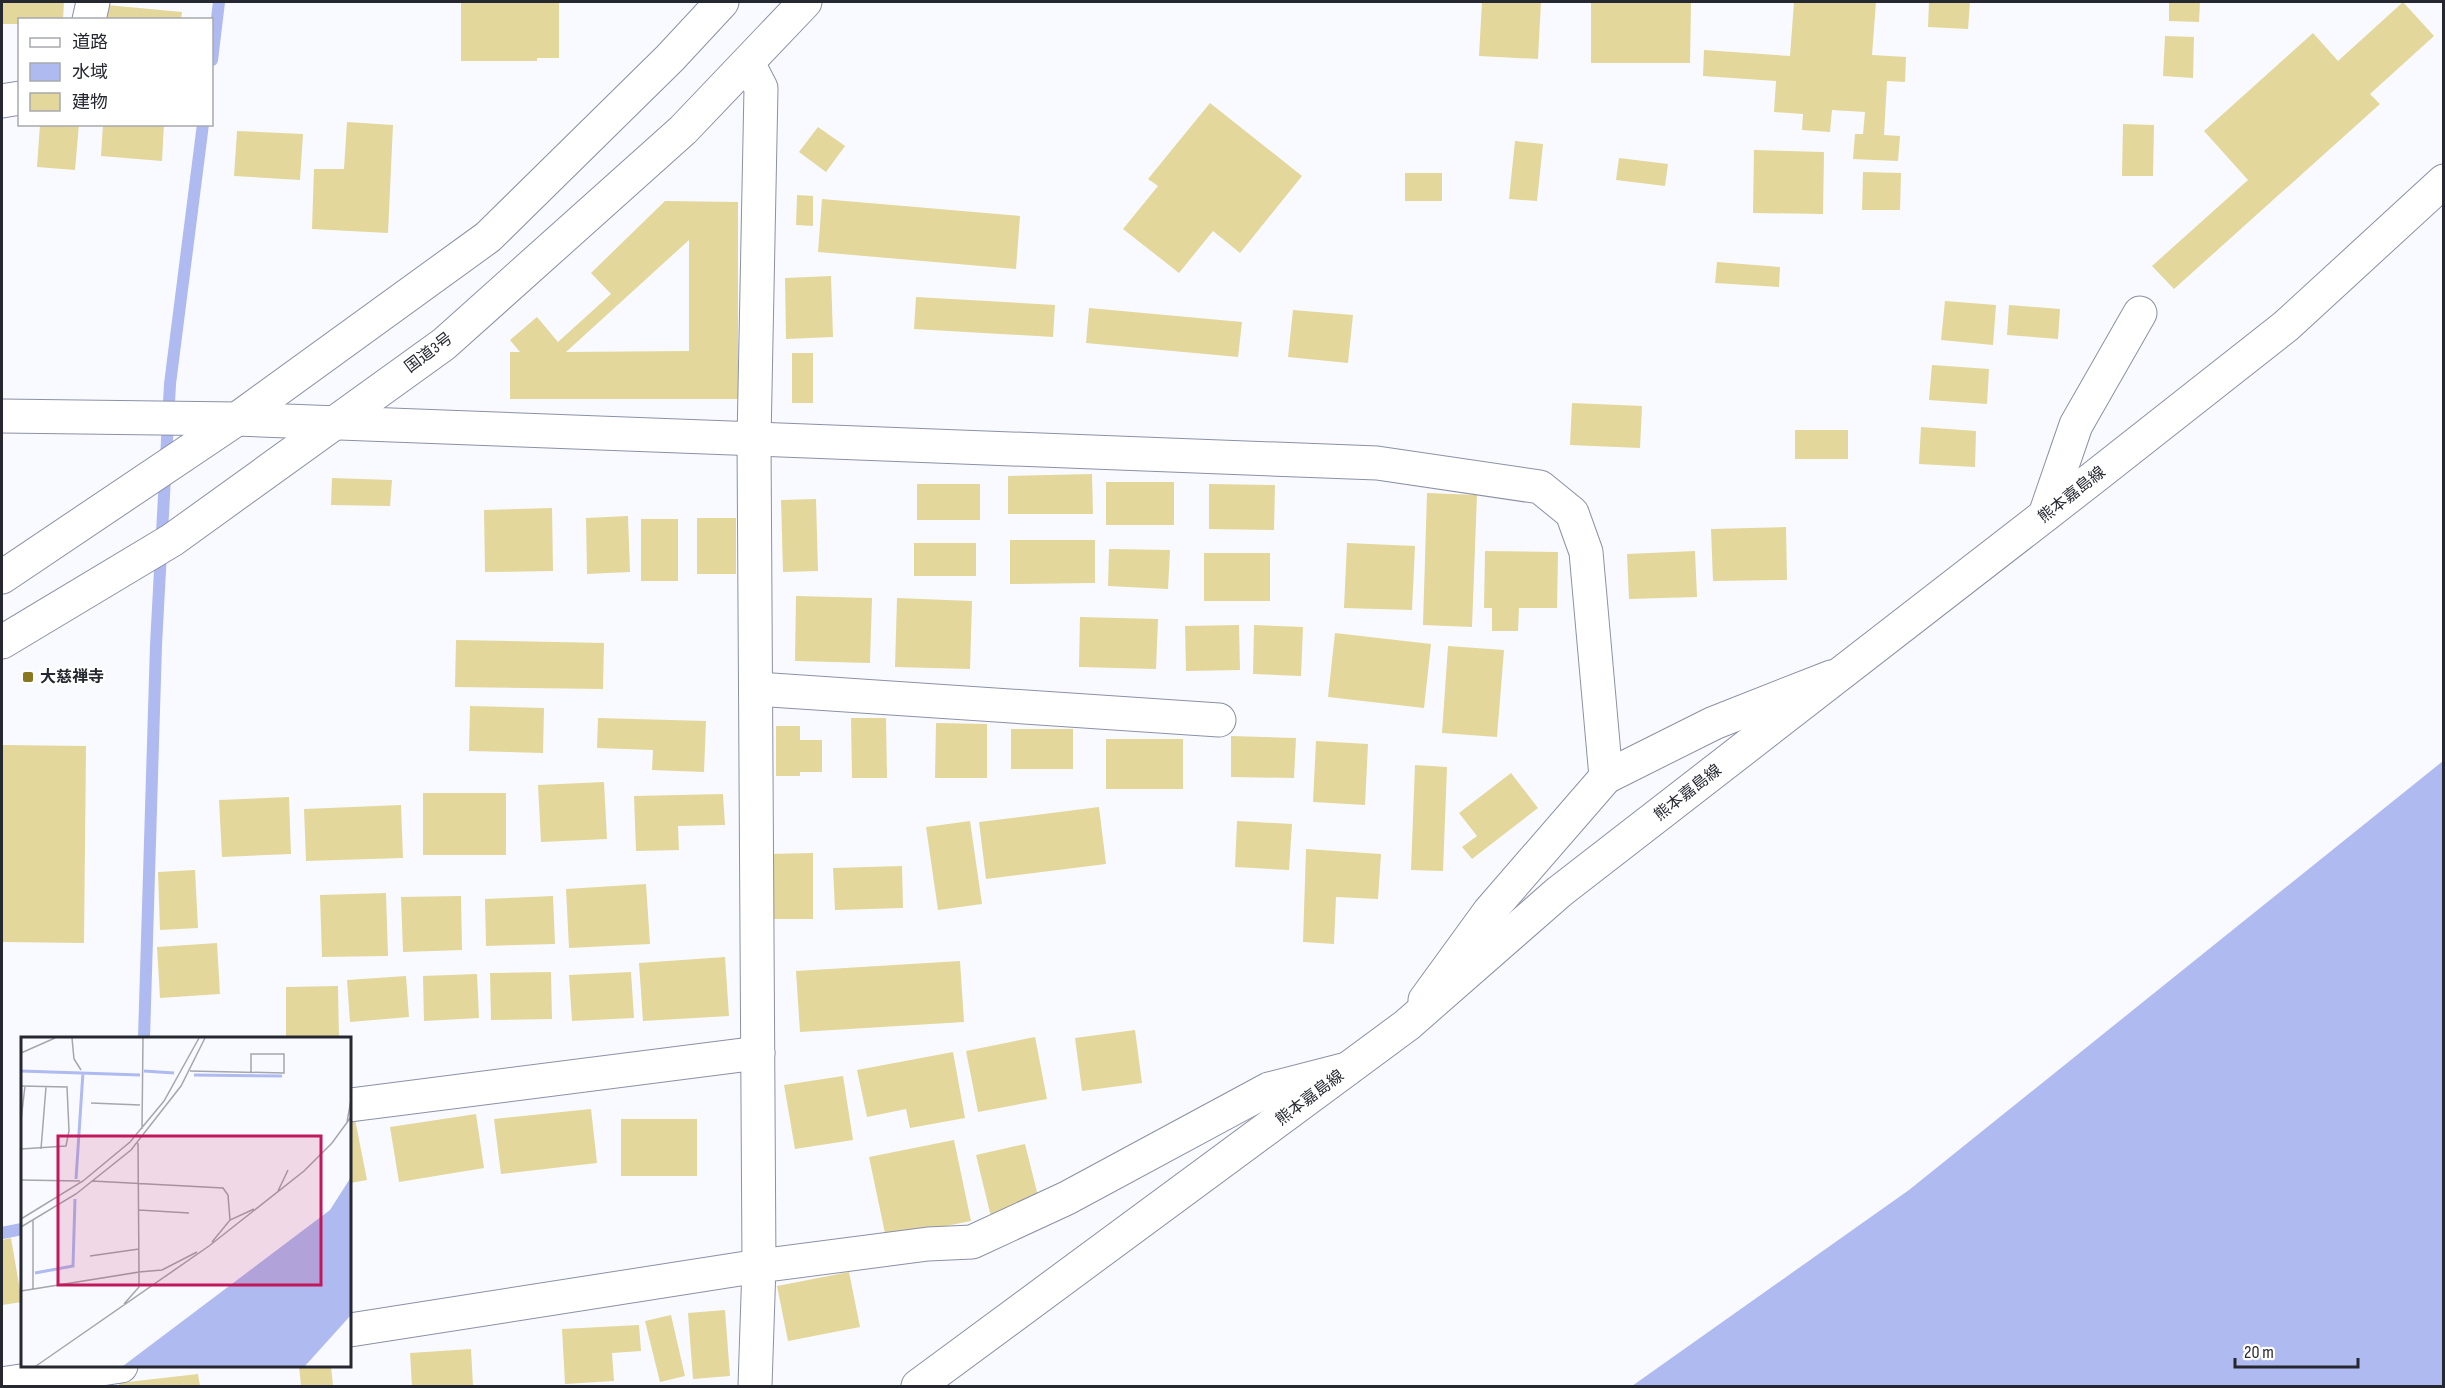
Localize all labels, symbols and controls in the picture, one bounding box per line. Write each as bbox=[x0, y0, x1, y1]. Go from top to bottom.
legend bbox=[18, 18, 213, 126]
text: 道路 bbox=[72, 32, 108, 53]
text: 水域 bbox=[72, 62, 108, 83]
text: 建物 bbox=[72, 92, 108, 113]
street label: 国道3号 bbox=[401, 329, 457, 377]
street label: 熊本嘉島線 bbox=[2035, 463, 2109, 527]
place label: 大慈禅寺 bbox=[40, 668, 104, 687]
marker: 大慈禅寺 bbox=[21, 670, 35, 684]
street label: 熊本嘉島線 bbox=[1651, 761, 1725, 825]
inset map bbox=[21, 1037, 351, 1367]
street label: 熊本嘉島線 bbox=[1272, 1066, 1348, 1130]
scale bar bbox=[2235, 1331, 2358, 1369]
text: 20 m bbox=[2244, 1342, 2274, 1363]

